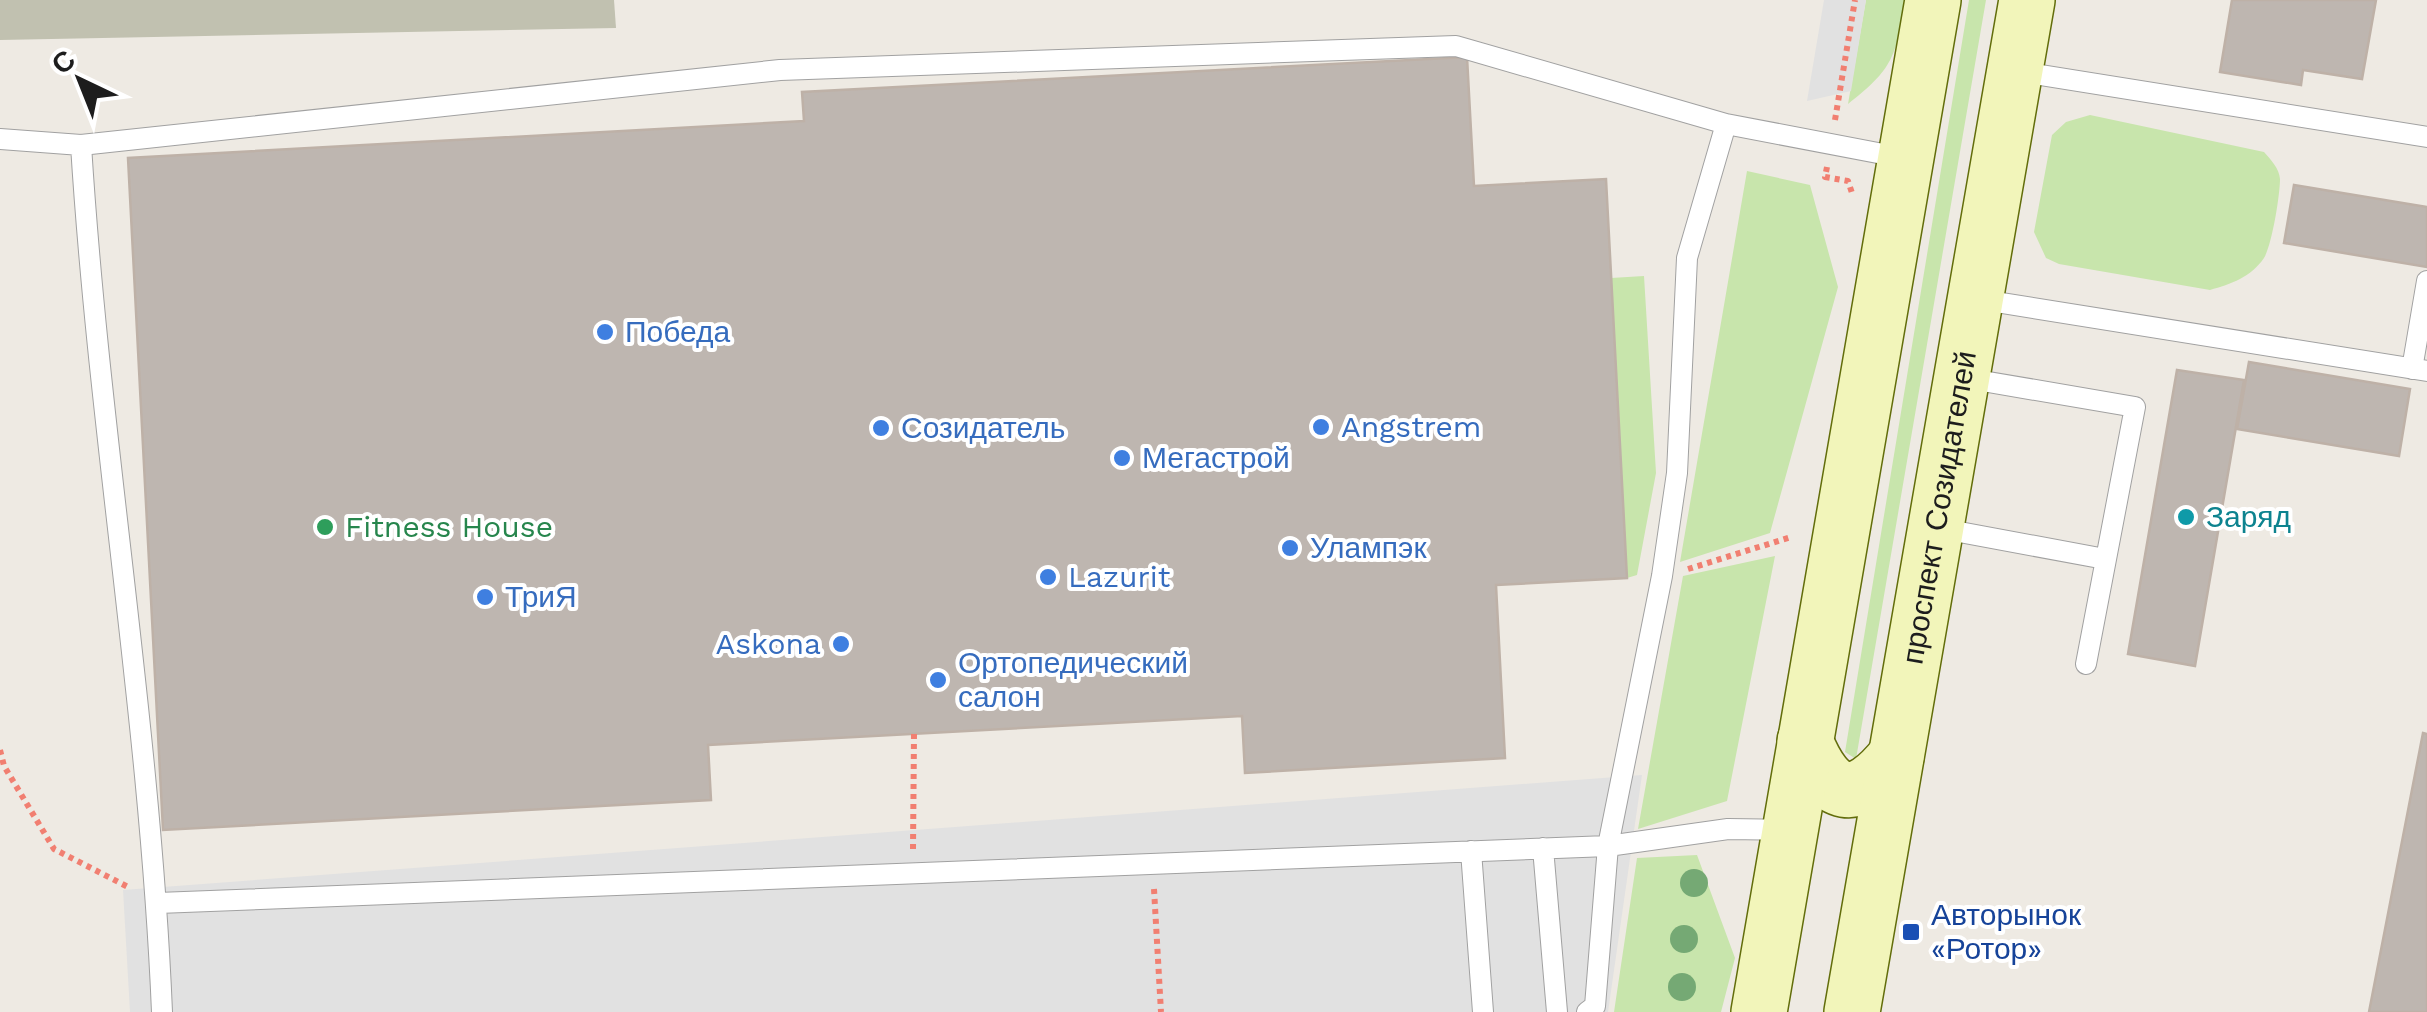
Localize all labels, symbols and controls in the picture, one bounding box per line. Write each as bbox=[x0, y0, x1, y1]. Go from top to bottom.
north arrow bbox=[30, 30, 130, 130]
text: С bbox=[45, 43, 82, 81]
place label: Победа bbox=[625, 314, 731, 349]
marker: Победа bbox=[594, 321, 616, 343]
street label: проспект Созидателей bbox=[1894, 348, 1983, 667]
place label: Angstrem bbox=[1341, 409, 1481, 444]
place label: Созидатель bbox=[901, 410, 1065, 445]
marker: Angstrem bbox=[1310, 416, 1332, 438]
marker: Созидатель bbox=[870, 417, 892, 439]
place label: Мегастрой bbox=[1142, 440, 1290, 475]
marker: Мегастрой bbox=[1111, 447, 1133, 469]
place label: Заряд bbox=[2206, 499, 2291, 534]
marker: Заряд bbox=[2175, 506, 2197, 528]
place label: Fitness House bbox=[345, 509, 553, 544]
marker: Fitness House bbox=[314, 516, 336, 538]
place label: Улампэк bbox=[1310, 530, 1427, 565]
marker: Улампэк bbox=[1279, 537, 1301, 559]
place label: Lazurit bbox=[1068, 559, 1171, 594]
marker: Lazurit bbox=[1037, 566, 1059, 588]
place label: ТриЯ bbox=[505, 579, 577, 614]
marker: ТриЯ bbox=[474, 586, 496, 608]
place label: Askona bbox=[716, 626, 821, 661]
marker: Askona bbox=[830, 633, 852, 655]
place label: Ортопедический салон bbox=[958, 645, 1188, 714]
marker: Ортопедический салон bbox=[927, 669, 949, 691]
place label: Авторынок «Ротор» bbox=[1931, 897, 2082, 966]
marker: Авторынок «Ротор» bbox=[1900, 921, 1922, 943]

